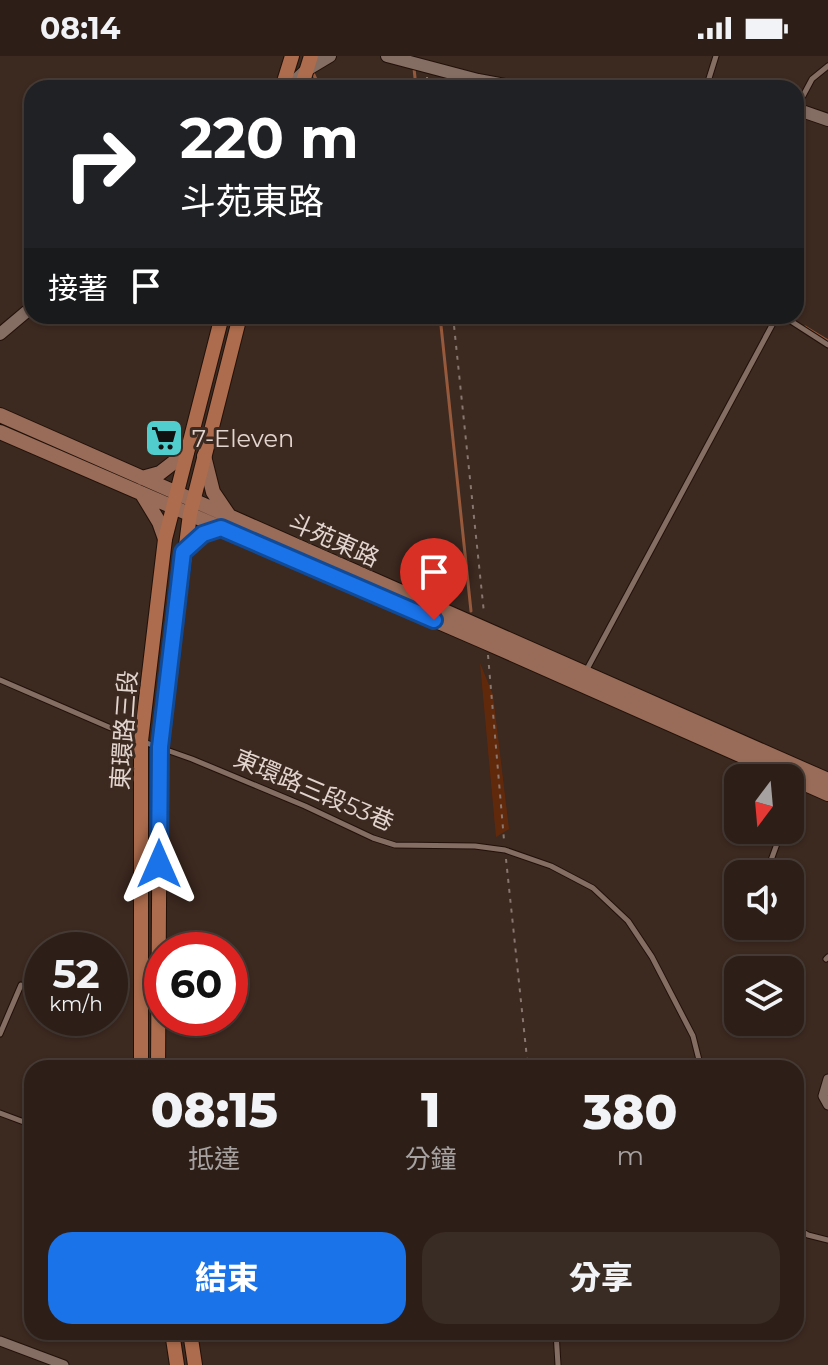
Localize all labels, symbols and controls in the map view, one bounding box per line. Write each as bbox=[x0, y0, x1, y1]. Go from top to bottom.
text: 08:14 bbox=[40, 10, 120, 47]
text: 220 m bbox=[180, 104, 359, 172]
icon: right bbox=[48, 112, 152, 216]
text: 斗苑東路 bbox=[180, 179, 324, 223]
icon: arrive bbox=[124, 264, 168, 308]
text: 接著 bbox=[48, 270, 108, 307]
supermarket icon: 7-Eleven bbox=[143, 417, 185, 459]
place label: 7-Eleven bbox=[192, 424, 294, 453]
street label: 斗苑東路 bbox=[284, 507, 384, 573]
pin bbox=[400, 538, 468, 620]
icon: arrive bbox=[412, 550, 456, 594]
street label: 東環路三段 bbox=[105, 669, 143, 791]
street label: 東環路三段53巷 bbox=[230, 743, 398, 837]
north arrow bbox=[724, 764, 804, 844]
map controls bbox=[724, 764, 804, 1036]
position arrow bbox=[117, 822, 201, 906]
button: sound bbox=[724, 860, 804, 940]
speed limit sign: 60 bbox=[144, 932, 248, 1036]
text: 52 bbox=[52, 949, 100, 998]
button: layers bbox=[724, 956, 804, 1036]
text: km/h bbox=[49, 992, 103, 1016]
text: 08:15 bbox=[151, 1081, 278, 1139]
text: 1 bbox=[421, 1081, 440, 1139]
text: 380 bbox=[583, 1083, 677, 1141]
text: m bbox=[617, 1140, 644, 1172]
text: 抵達 bbox=[188, 1143, 240, 1175]
text: 分鐘 bbox=[405, 1143, 457, 1175]
button: 結束 bbox=[48, 1232, 406, 1324]
button: 分享 bbox=[422, 1232, 780, 1324]

